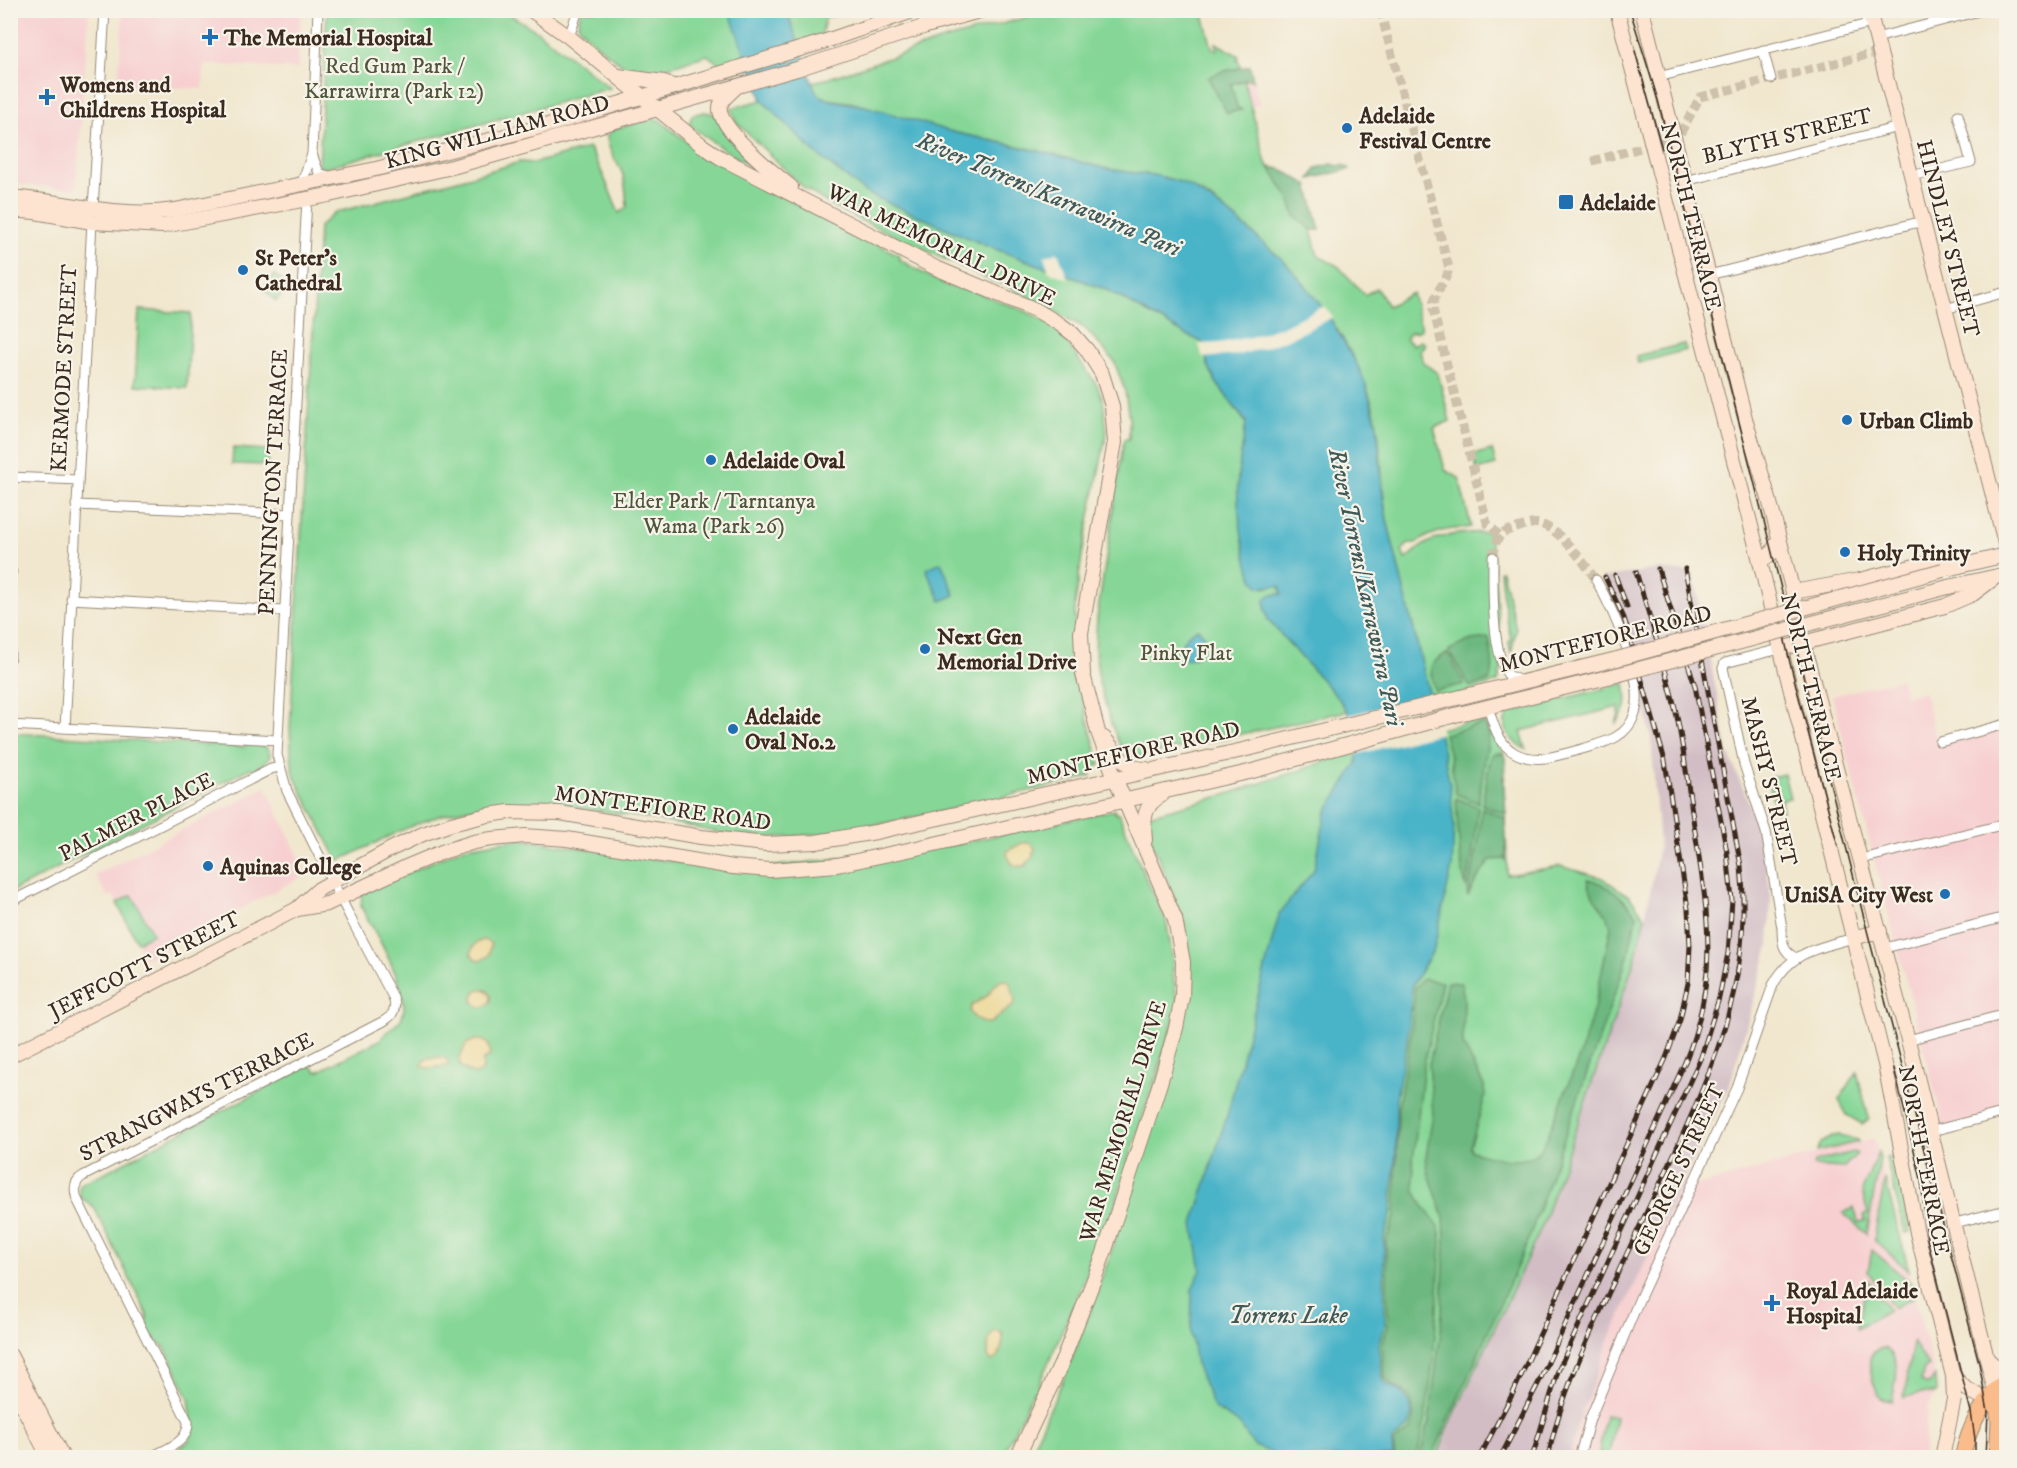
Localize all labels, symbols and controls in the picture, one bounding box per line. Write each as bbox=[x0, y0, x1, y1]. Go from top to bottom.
place label: The Memorial Hospital bbox=[223, 25, 433, 52]
marker: The Memorial Hospital bbox=[201, 28, 219, 46]
park label: Red Gum Park / Karrawirra (Park 12) bbox=[304, 53, 484, 105]
place label: Womens and Childrens Hospital bbox=[59, 72, 226, 124]
marker: Womens and Childrens Hospital bbox=[38, 88, 56, 106]
street label: KING WILLIAM ROAD bbox=[382, 89, 613, 175]
street label: BLYTH STREET bbox=[1700, 102, 1875, 171]
place label: Adelaide Festival Centre bbox=[1358, 103, 1491, 155]
street label: NORTH TERRACE bbox=[1654, 119, 1727, 313]
marker: Adelaide Festival Centre bbox=[1340, 121, 1354, 135]
water label: River Torrens/Karrawirra Pari bbox=[911, 125, 1187, 265]
street label: HINDLEY STREET bbox=[1910, 137, 1985, 340]
street label: WAR MEMORIAL DRIVE bbox=[822, 178, 1060, 313]
place label: Adelaide bbox=[1579, 190, 1656, 217]
marker: Adelaide bbox=[1557, 193, 1575, 211]
place label: St Peter’s Cathedral bbox=[255, 245, 342, 297]
street label: KERMODE STREET bbox=[46, 263, 83, 473]
marker: St Peter’s Cathedral bbox=[236, 263, 250, 277]
street label: PENNINGTON TERRACE bbox=[253, 348, 294, 616]
place label: Urban Climb bbox=[1859, 408, 1973, 435]
marker: Urban Climb bbox=[1840, 413, 1854, 427]
water label: River Torrens/Karrawirra Pari bbox=[1321, 444, 1410, 731]
place label: Adelaide Oval bbox=[722, 448, 845, 475]
marker: Adelaide Oval bbox=[704, 453, 718, 467]
park label: Elder Park / Tarntanya Wama (Park 26) bbox=[613, 488, 816, 540]
place label: Holy Trinity bbox=[1857, 540, 1971, 567]
marker: Holy Trinity bbox=[1838, 545, 1852, 559]
street label: NORTH TERRACE bbox=[1774, 590, 1847, 784]
street label: MONTEFIORE ROAD bbox=[1496, 600, 1715, 679]
place label: Next Gen Memorial Drive bbox=[937, 624, 1077, 676]
park label: Pinky Flat bbox=[1140, 640, 1232, 667]
marker: Next Gen Memorial Drive bbox=[918, 642, 932, 656]
street label: MASHY STREET bbox=[1734, 694, 1803, 869]
place label: Adelaide Oval No.2 bbox=[744, 704, 836, 756]
street label: MONTEFIORE ROAD bbox=[1024, 716, 1243, 791]
marker: Adelaide Oval No.2 bbox=[726, 722, 740, 736]
street label: PALMER PLACE bbox=[55, 767, 219, 868]
street label: MONTEFIORE ROAD bbox=[553, 780, 773, 837]
place label: Aquinas College bbox=[219, 854, 361, 881]
marker: Aquinas College bbox=[201, 859, 215, 873]
place label: UniSA City West bbox=[1784, 882, 1933, 909]
marker: UniSA City West bbox=[1938, 887, 1952, 901]
street label: JEFFCOTT STREET bbox=[43, 905, 245, 1026]
street label: WAR MEMORIAL DRIVE bbox=[1073, 997, 1173, 1247]
street label: STRANGWAYS TERRACE bbox=[75, 1027, 318, 1168]
street label: NORTH TERRACE bbox=[1892, 1063, 1955, 1258]
street label: GEORGE STREET bbox=[1628, 1079, 1731, 1260]
place label: Royal Adelaide Hospital bbox=[1786, 1278, 1918, 1330]
marker: Royal Adelaide Hospital bbox=[1763, 1294, 1781, 1312]
water label: Torrens Lake bbox=[1229, 1301, 1348, 1331]

